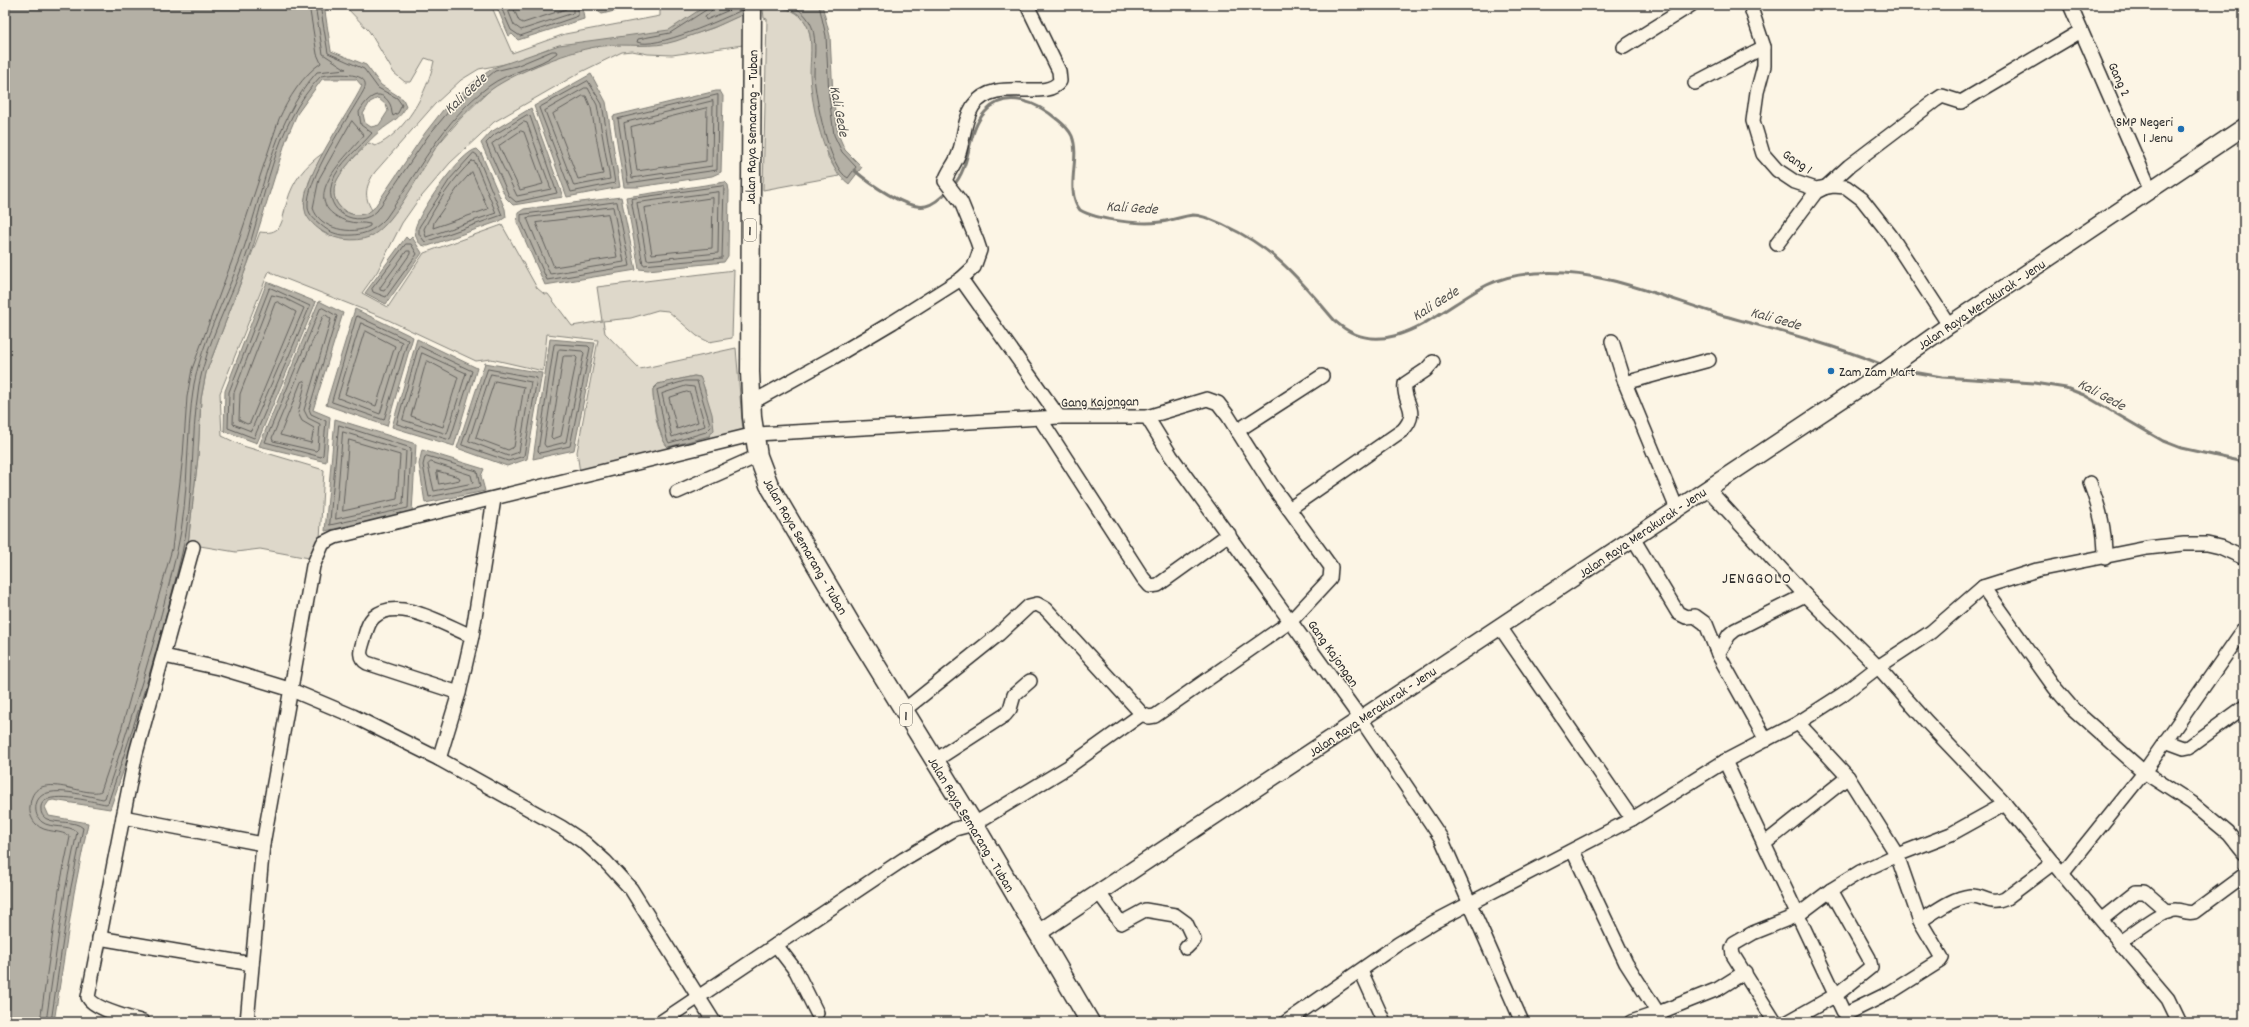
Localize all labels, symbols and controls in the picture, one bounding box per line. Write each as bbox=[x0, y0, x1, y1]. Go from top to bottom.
street label: Jalan Raya Semarang - Tuban bbox=[742, 49, 764, 205]
street label: Gang 2 bbox=[2102, 60, 2135, 100]
water label: Kali Gede bbox=[440, 68, 494, 120]
water label: Kali Gede bbox=[822, 84, 854, 140]
place label: SMP Negeri 1 Jenu bbox=[2116, 113, 2173, 149]
marker: SMP Negeri 1 Jenu bbox=[2176, 124, 2186, 134]
street label: Gang 1 bbox=[1778, 145, 1816, 180]
water label: Kali Gede bbox=[1105, 196, 1160, 222]
road number: 1 bbox=[744, 219, 756, 241]
street label: Jalan Raya Merakurak - Jenu bbox=[1914, 255, 2050, 356]
water label: Kali Gede bbox=[1408, 281, 1465, 328]
water label: Kali Gede bbox=[1748, 302, 1805, 338]
place label: Zam Zam Mart bbox=[1839, 363, 1915, 383]
marker: Zam Zam Mart bbox=[1826, 366, 1836, 376]
water label: Kali Gede bbox=[2073, 374, 2130, 418]
street label: Gang Kajongan bbox=[1061, 392, 1139, 414]
street label: Jalan Raya Semarang - Tuban bbox=[757, 475, 852, 619]
street label: Jalan Raya Merakurak - Jenu bbox=[1575, 483, 1711, 584]
district label: JENGGOLO bbox=[1722, 568, 1792, 591]
street label: Gang Kajongan bbox=[1302, 616, 1363, 692]
street label: Jalan Raya Merakurak - Jenu bbox=[1305, 662, 1441, 763]
road number: 1 bbox=[900, 704, 912, 726]
street label: Jalan Raya Semarang - Tuban bbox=[922, 754, 1019, 897]

